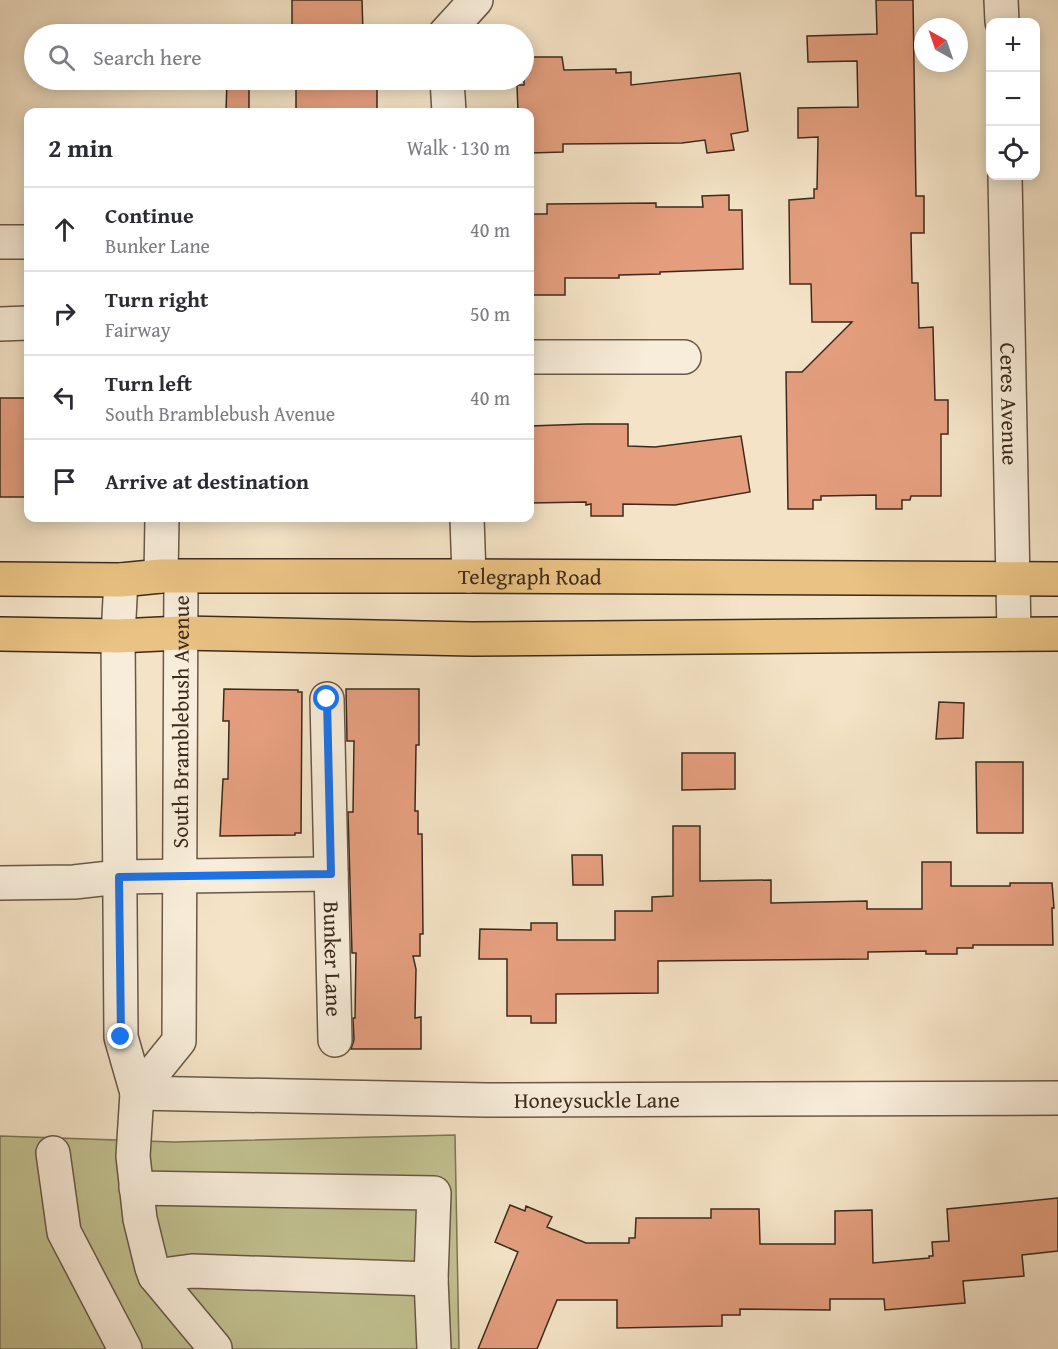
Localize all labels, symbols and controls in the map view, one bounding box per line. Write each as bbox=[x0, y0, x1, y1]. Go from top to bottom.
north arrow bbox=[914, 18, 968, 72]
map controls bbox=[986, 18, 1040, 180]
button: + bbox=[986, 18, 1040, 72]
search box bbox=[24, 24, 534, 90]
icon: search bbox=[45, 41, 78, 74]
text: Search here bbox=[93, 41, 202, 73]
button: − bbox=[986, 72, 1040, 126]
button: locate bbox=[986, 126, 1040, 180]
text: 2 min bbox=[48, 128, 113, 167]
text: Walk · 130 m bbox=[407, 133, 510, 162]
text: Continue bbox=[105, 199, 194, 231]
icon: ahead bbox=[48, 213, 81, 246]
text: 40 m bbox=[470, 215, 510, 244]
text: Bunker Lane bbox=[105, 231, 210, 260]
text: Turn right bbox=[105, 283, 208, 315]
icon: right bbox=[48, 297, 81, 330]
text: 50 m bbox=[470, 299, 510, 328]
text: Fairway bbox=[105, 315, 171, 344]
street label: Ceres Avenue bbox=[992, 342, 1027, 466]
text: Turn left bbox=[105, 367, 192, 399]
icon: left bbox=[48, 381, 81, 414]
text: 40 m bbox=[470, 383, 510, 412]
text: South Bramblebush Avenue bbox=[105, 399, 335, 428]
icon: arrive bbox=[48, 465, 81, 498]
text: Arrive at destination bbox=[105, 465, 309, 497]
street label: Telegraph Road bbox=[458, 560, 602, 593]
street label: South Bramblebush Avenue bbox=[164, 595, 197, 849]
route start bbox=[313, 685, 339, 711]
street label: Bunker Lane bbox=[316, 901, 350, 1017]
route end bbox=[107, 1023, 133, 1049]
street label: Honeysuckle Lane bbox=[514, 1083, 680, 1116]

